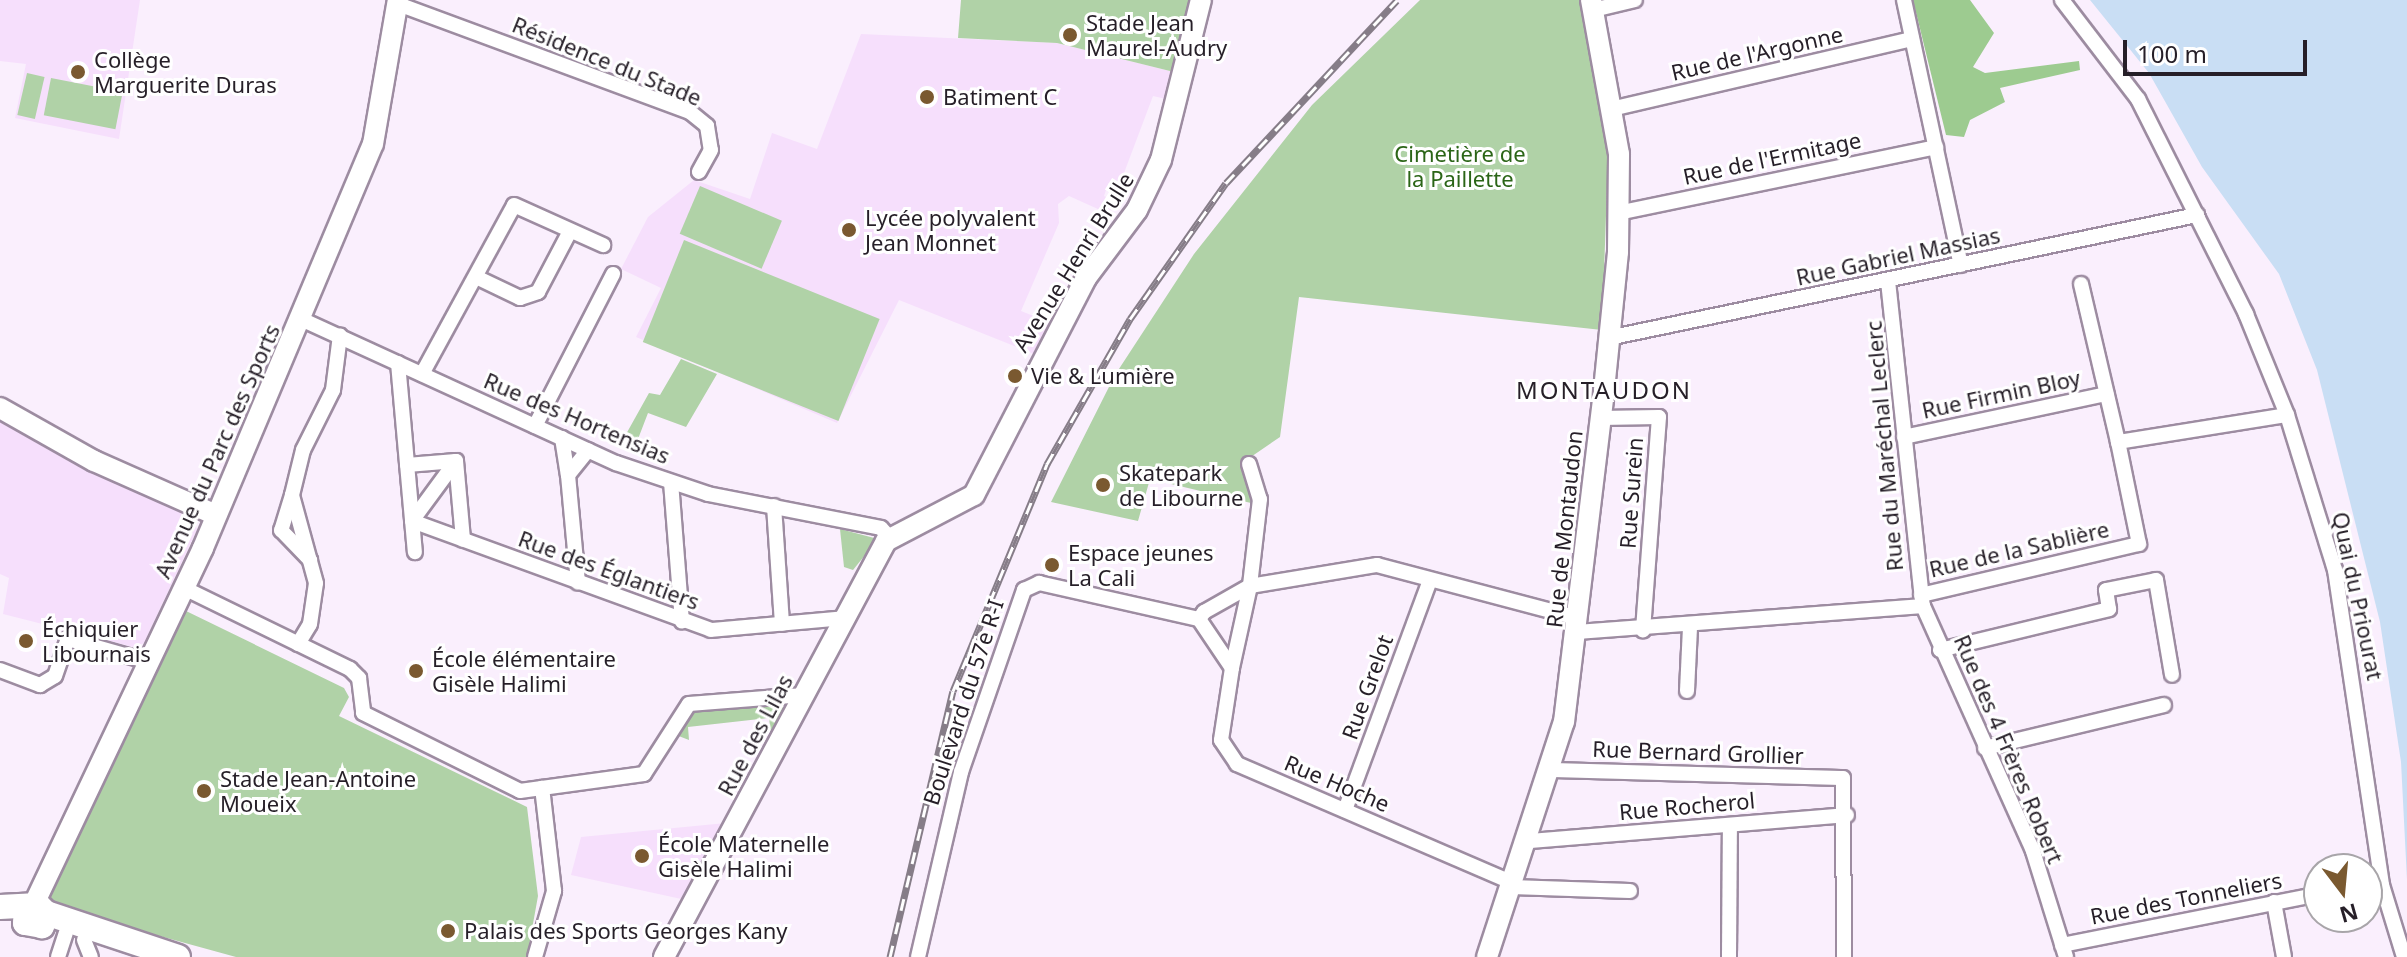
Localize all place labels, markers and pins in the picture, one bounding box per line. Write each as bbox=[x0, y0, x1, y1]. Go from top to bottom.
place label: Stade Jean Maurel-Audry bbox=[1086, 9, 1227, 60]
marker: Stade Jean Maurel-Audry bbox=[1061, 26, 1079, 44]
place label: Collège Marguerite Duras bbox=[94, 46, 277, 98]
marker: Collège Marguerite Duras bbox=[69, 63, 87, 81]
place label: Batiment C bbox=[943, 84, 1057, 110]
marker: Batiment C bbox=[918, 88, 936, 106]
place label: Lycée polyvalent Jean Monnet bbox=[865, 204, 1036, 256]
marker: Lycée polyvalent Jean Monnet bbox=[840, 221, 858, 239]
place label: Vie & Lumière bbox=[1031, 363, 1175, 389]
marker: Vie & Lumière bbox=[1006, 367, 1024, 385]
place label: Skatepark de Libourne bbox=[1119, 459, 1243, 510]
marker: Skatepark de Libourne bbox=[1094, 476, 1112, 494]
place label: Espace jeunes La Cali bbox=[1068, 539, 1214, 590]
marker: Espace jeunes La Cali bbox=[1043, 556, 1061, 574]
place label: Échiquier Libournais bbox=[42, 615, 151, 666]
marker: Échiquier Libournais bbox=[17, 632, 35, 650]
place label: École élémentaire Gisèle Halimi bbox=[432, 645, 616, 696]
marker: École élémentaire Gisèle Halimi bbox=[407, 662, 425, 680]
place label: Stade Jean-Antoine Moueix bbox=[220, 765, 416, 816]
marker: Stade Jean-Antoine Moueix bbox=[195, 782, 213, 800]
place label: École Maternelle Gisèle Halimi bbox=[658, 830, 829, 882]
marker: École Maternelle Gisèle Halimi bbox=[633, 847, 651, 865]
place label: Palais des Sports Georges Kany bbox=[464, 918, 788, 944]
marker: Palais des Sports Georges Kany bbox=[439, 922, 457, 940]

